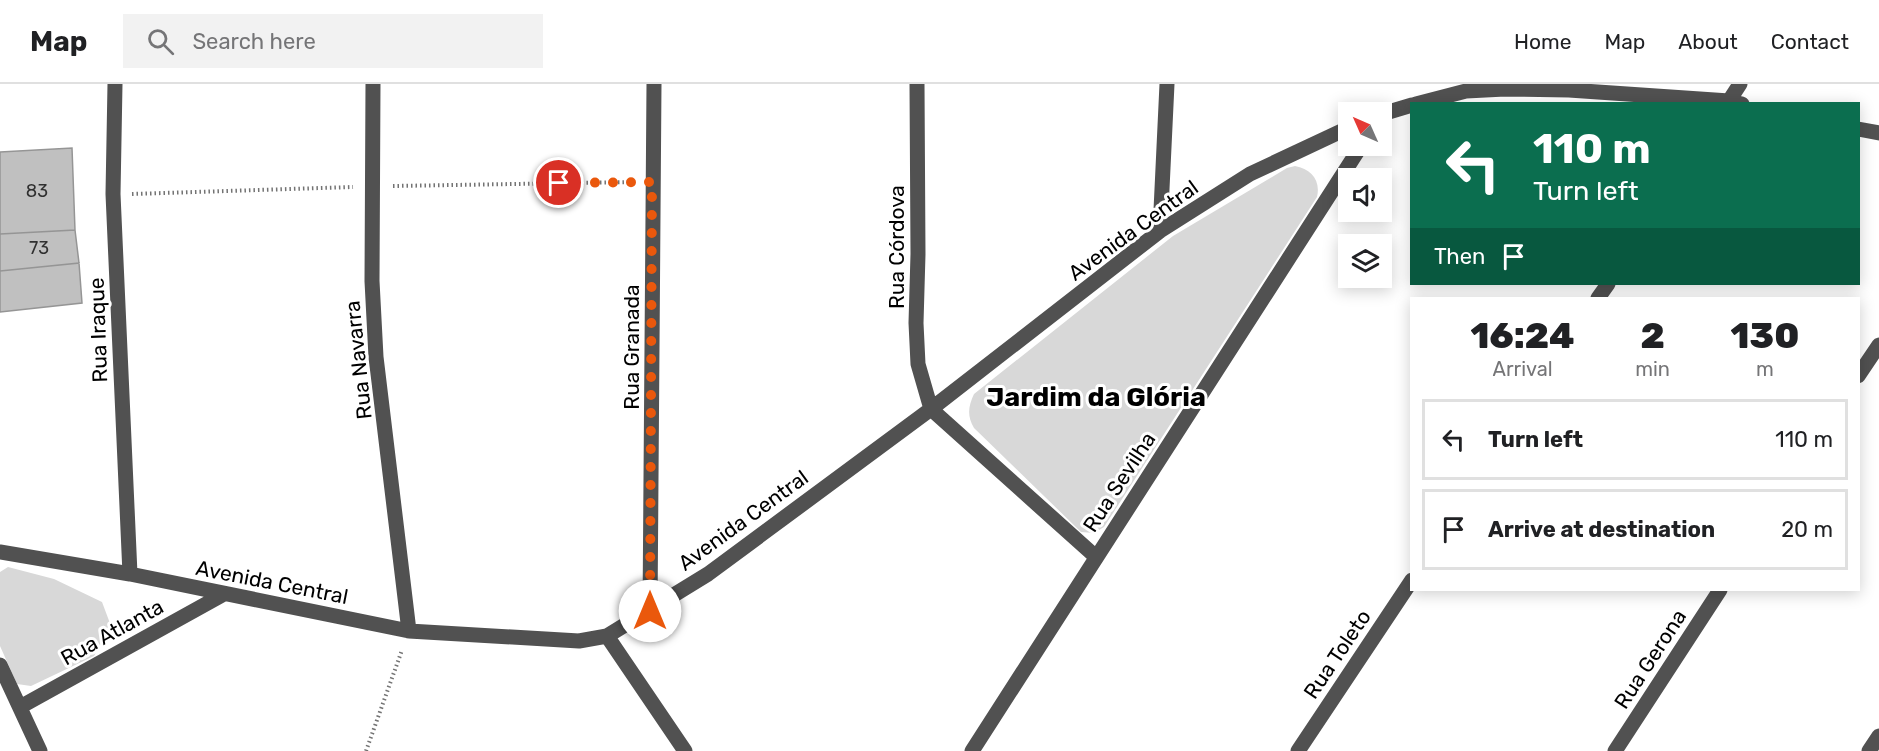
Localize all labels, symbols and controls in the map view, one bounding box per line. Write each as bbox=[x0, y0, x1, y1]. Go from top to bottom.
search box bbox=[123, 14, 543, 68]
text: Map bbox=[30, 25, 87, 58]
icon: search bbox=[144, 25, 177, 58]
text: Search here bbox=[192, 28, 316, 55]
text: Home bbox=[1514, 29, 1571, 54]
text: Map bbox=[1604, 29, 1645, 54]
text: About bbox=[1678, 29, 1738, 54]
text: Contact bbox=[1771, 29, 1849, 54]
north arrow bbox=[1338, 102, 1392, 156]
map controls bbox=[1338, 102, 1392, 288]
text: 110 m bbox=[1533, 124, 1651, 174]
icon: left bbox=[1434, 126, 1512, 204]
pin bbox=[533, 157, 584, 208]
icon: arrive bbox=[542, 166, 575, 199]
button: sound bbox=[1338, 168, 1392, 222]
street label: Avenida Central bbox=[1063, 174, 1203, 286]
text: Turn left bbox=[1533, 175, 1638, 207]
house number: 83 bbox=[26, 180, 48, 202]
street label: Rua Córdova bbox=[884, 185, 909, 309]
button: layers bbox=[1338, 234, 1392, 288]
house number: 73 bbox=[29, 237, 49, 259]
icon: arrive bbox=[1497, 240, 1530, 273]
text: Then bbox=[1434, 243, 1485, 270]
street label: Rua Iraque bbox=[84, 277, 112, 383]
street label: Rua Granada bbox=[619, 284, 644, 410]
street label: Rua Navarra bbox=[339, 299, 377, 421]
text: 16:24 bbox=[1471, 314, 1575, 357]
text: 2 bbox=[1640, 314, 1665, 357]
text: 130 bbox=[1731, 314, 1799, 357]
text: Arrival bbox=[1493, 357, 1553, 381]
text: min bbox=[1635, 357, 1670, 381]
text: m bbox=[1756, 357, 1774, 381]
district label: Jardim da Glória bbox=[986, 381, 1206, 413]
icon: left bbox=[1437, 423, 1470, 456]
text: Turn left bbox=[1488, 426, 1583, 453]
text: 110 m bbox=[1775, 426, 1833, 453]
street label: Rua Sevilha bbox=[1078, 427, 1160, 537]
street label: Avenida Central bbox=[673, 464, 813, 576]
icon: arrive bbox=[1437, 513, 1470, 546]
text: Arrive at destination bbox=[1488, 516, 1715, 543]
text: 20 m bbox=[1781, 516, 1833, 543]
street label: Avenida Central bbox=[194, 555, 350, 609]
position arrow bbox=[618, 579, 682, 643]
street label: Rua Atlanta bbox=[56, 594, 168, 670]
street label: Rua Toleto bbox=[1298, 605, 1376, 703]
street label: Rua Gerona bbox=[1609, 605, 1691, 713]

